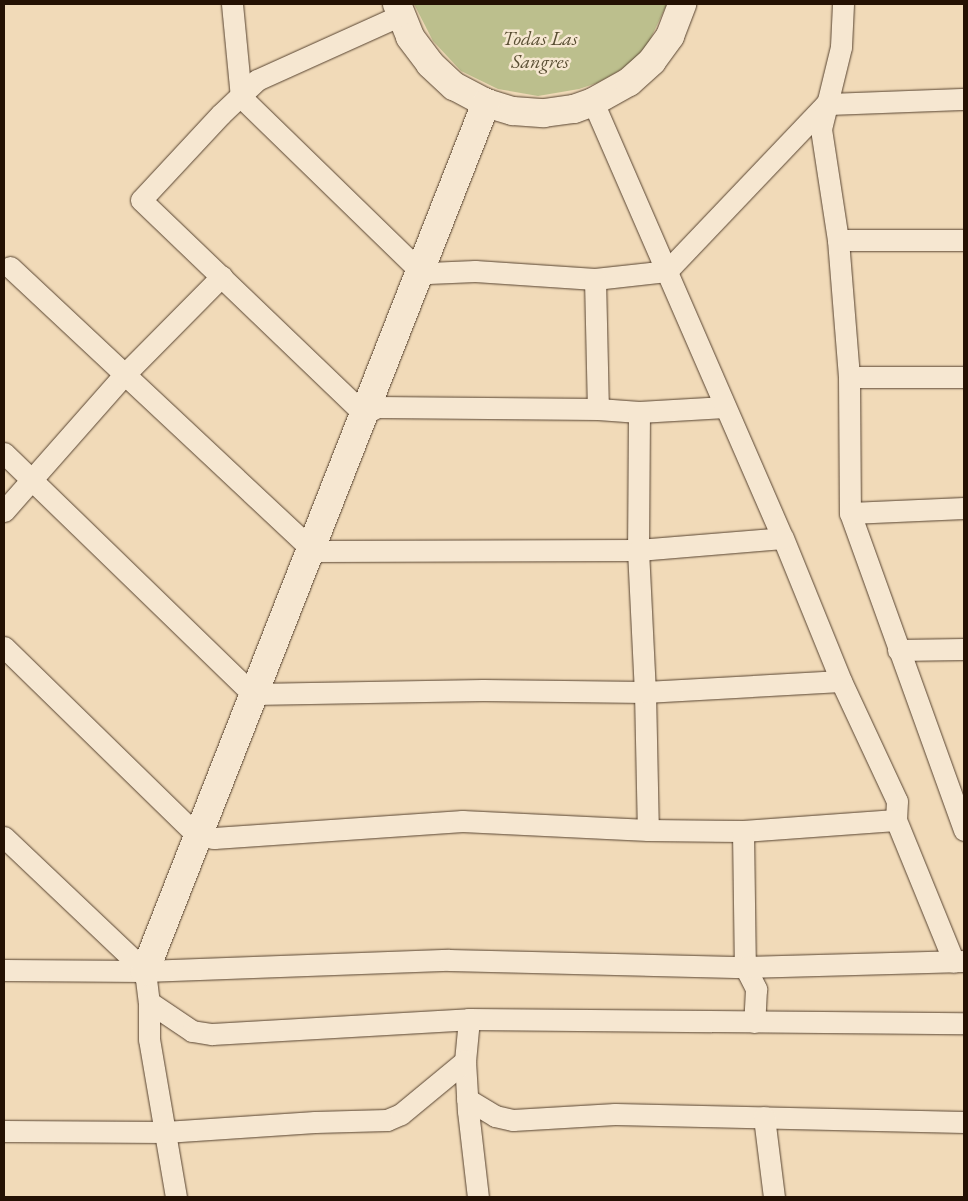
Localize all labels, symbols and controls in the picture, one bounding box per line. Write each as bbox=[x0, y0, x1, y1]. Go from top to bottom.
park label: Todas Las Sangres bbox=[502, 26, 578, 73]

